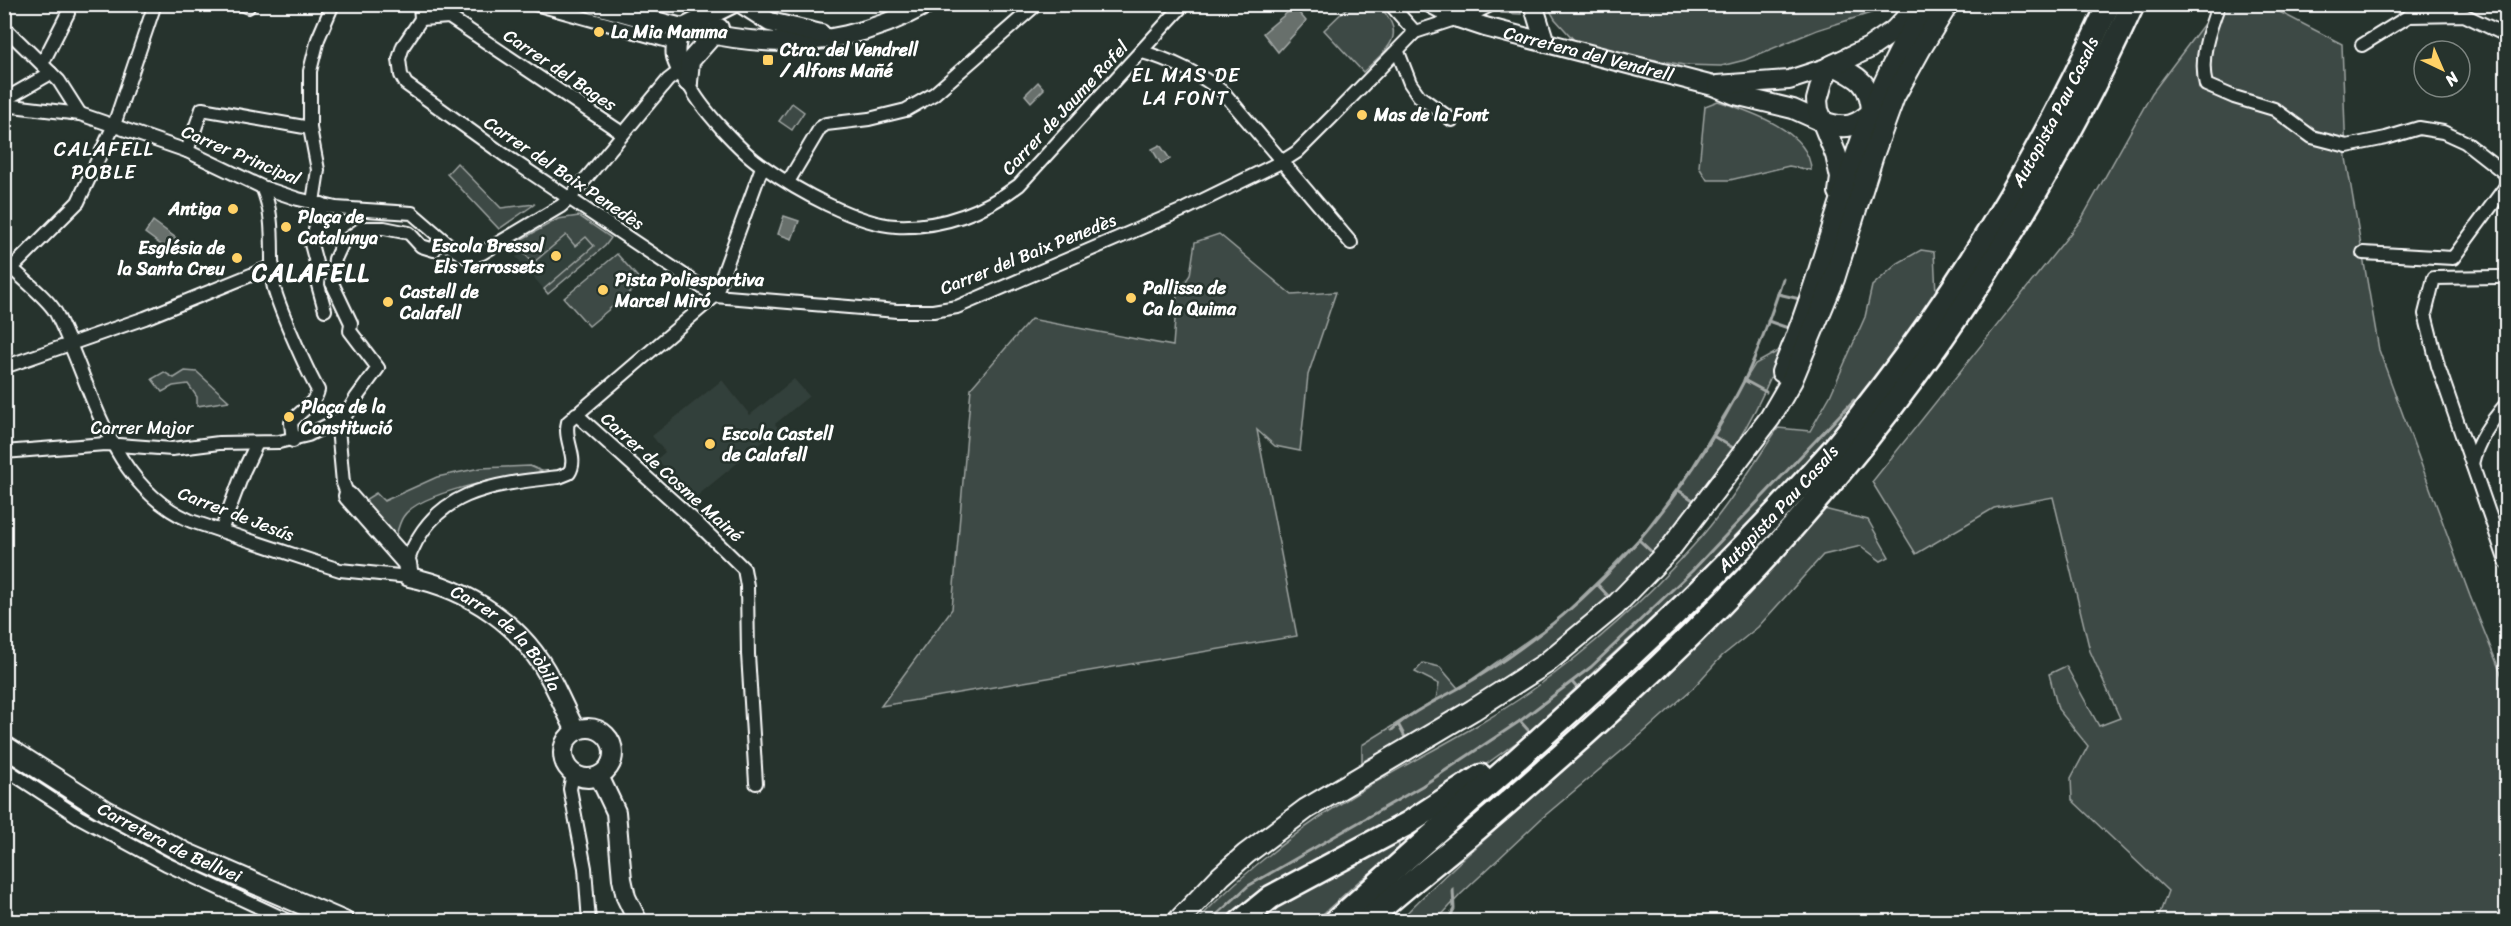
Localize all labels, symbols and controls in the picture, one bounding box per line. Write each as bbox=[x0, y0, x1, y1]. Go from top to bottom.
place label: La Mia Mamma bbox=[611, 16, 728, 48]
street label: Carretera del Vendrell bbox=[1500, 17, 1678, 91]
street label: Carrer del Bages bbox=[497, 20, 624, 120]
marker: La Mia Mamma bbox=[592, 25, 606, 39]
street label: Autopista Pau Casals bbox=[2002, 30, 2108, 194]
street label: Carrer de Jaume Rafel bbox=[993, 32, 1137, 183]
place label: Ctra. del Vendrell / Alfons Mañé bbox=[779, 34, 919, 87]
north arrow bbox=[2412, 39, 2472, 99]
marker: Ctra. del Vendrell / Alfons Mañé bbox=[761, 53, 775, 67]
district label: EL MAS DE LA FONT bbox=[1131, 58, 1241, 116]
text: N bbox=[2437, 64, 2467, 94]
place label: Mas de la Font bbox=[1373, 99, 1490, 131]
street label: Carrer del Baix Penedès bbox=[477, 107, 651, 239]
marker: Mas de la Font bbox=[1355, 108, 1369, 122]
street label: Carrer Principal bbox=[176, 115, 306, 195]
district label: CALAFELL POBLE bbox=[54, 132, 154, 190]
place label: Antiga bbox=[168, 193, 222, 225]
place label: Plaça de Catalunya bbox=[297, 201, 378, 254]
marker: Antiga bbox=[226, 202, 240, 216]
street label: Carrer del Baix Penedès bbox=[935, 204, 1122, 304]
marker: Plaça de Catalunya bbox=[279, 220, 293, 234]
place label: Escola Bressol Els Terrossets bbox=[431, 230, 545, 283]
place label: Església de la Santa Creu bbox=[117, 232, 225, 285]
marker: Escola Bressol Els Terrossets bbox=[549, 249, 563, 263]
marker: Església de la Santa Creu bbox=[230, 251, 244, 265]
district label: CALAFELL bbox=[251, 252, 370, 294]
place label: Pista Poliesportiva Marcel Miró bbox=[614, 264, 765, 317]
place label: Pallissa de Ca la Quima bbox=[1142, 272, 1237, 325]
place label: Castell de Calafell bbox=[399, 276, 479, 329]
marker: Pista Poliesportiva Marcel Miró bbox=[596, 283, 610, 297]
marker: Pallissa de Ca la Quima bbox=[1124, 291, 1138, 305]
marker: Castell de Calafell bbox=[381, 295, 395, 309]
place label: Plaça de la Constitució bbox=[300, 391, 393, 444]
street label: Carrer de Cosme Mainé bbox=[593, 404, 751, 550]
marker: Plaça de la Constitució bbox=[282, 410, 296, 424]
street label: Carrer Major bbox=[91, 412, 195, 444]
place label: Escola Castell de Calafell bbox=[722, 418, 834, 471]
marker: Escola Castell de Calafell bbox=[703, 437, 717, 451]
street label: Autopista Pau Casals bbox=[1709, 437, 1847, 581]
street label: Carrer de Jesús bbox=[173, 477, 299, 551]
street label: Carrer de la Bòbila bbox=[445, 575, 570, 697]
street label: Carretera de Bellvei bbox=[91, 793, 248, 892]

